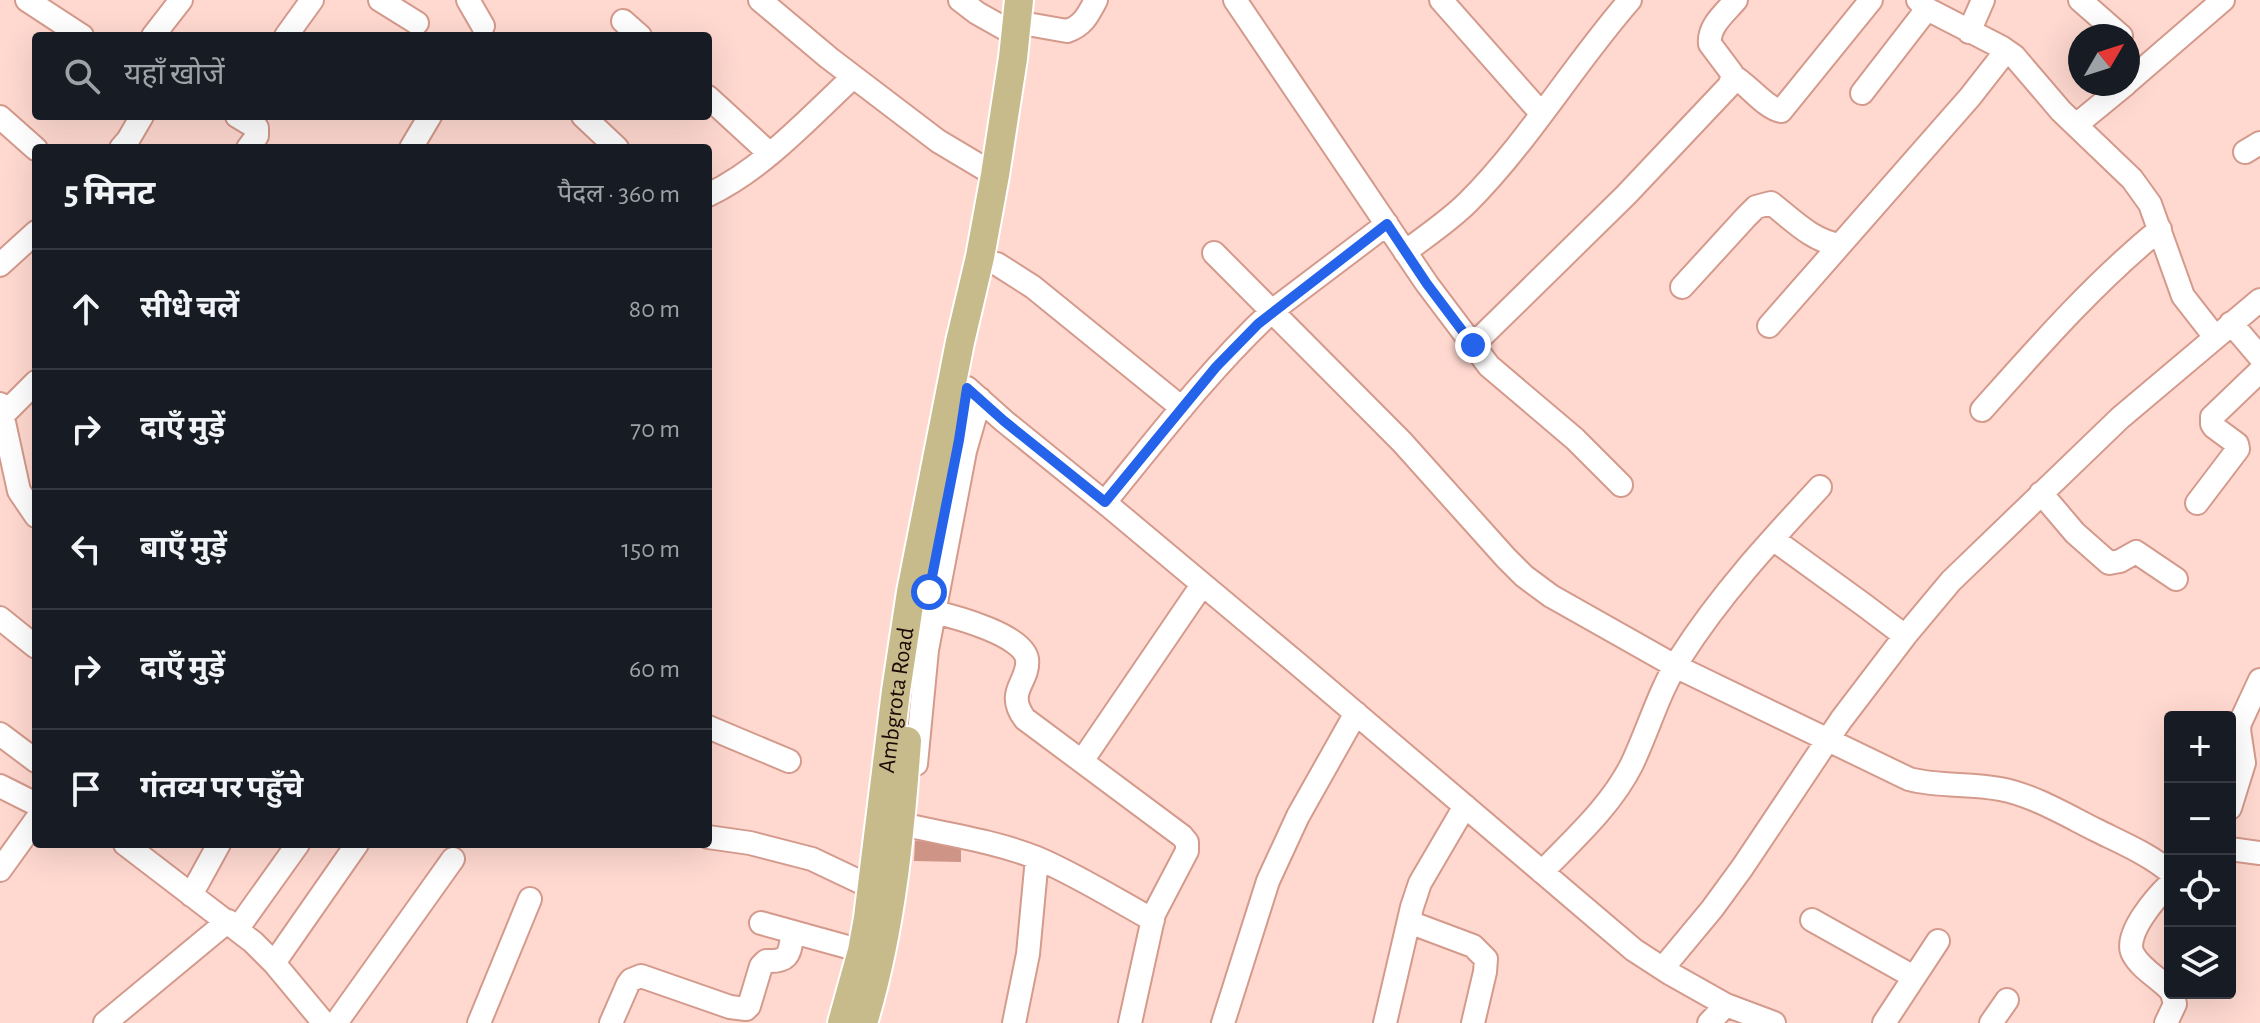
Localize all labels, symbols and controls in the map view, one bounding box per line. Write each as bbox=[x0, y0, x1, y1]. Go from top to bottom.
north arrow bbox=[2068, 24, 2140, 96]
search box bbox=[32, 32, 712, 120]
icon: search bbox=[60, 54, 104, 98]
text: यहाँ खोजें bbox=[124, 60, 225, 90]
text: 5 मिनट bbox=[64, 177, 155, 211]
text: पैदल · 360 m bbox=[558, 181, 680, 207]
icon: ahead bbox=[64, 287, 108, 331]
text: सीधे चलें bbox=[140, 293, 239, 323]
text: 80 m bbox=[629, 296, 680, 322]
route end bbox=[1455, 327, 1491, 363]
icon: right bbox=[64, 407, 108, 451]
text: दाएँ मुड़ें bbox=[140, 413, 225, 443]
text: 70 m bbox=[630, 416, 680, 442]
icon: left bbox=[64, 527, 108, 571]
text: बाएँ मुड़ें bbox=[140, 533, 227, 563]
text: 150 m bbox=[621, 536, 680, 562]
route start bbox=[911, 574, 947, 610]
street label: Ambgrota Road bbox=[875, 626, 919, 774]
icon: right bbox=[64, 647, 108, 691]
text: दाएँ मुड़ें bbox=[140, 653, 225, 683]
text: 60 m bbox=[629, 656, 680, 682]
map controls bbox=[2164, 711, 2236, 999]
button: + bbox=[2164, 711, 2236, 783]
icon: arrive bbox=[64, 767, 108, 811]
text: गंतव्य पर पहुँचे bbox=[140, 773, 303, 803]
button: − bbox=[2164, 783, 2236, 855]
button: locate bbox=[2164, 855, 2236, 927]
button: layers bbox=[2164, 927, 2236, 999]

